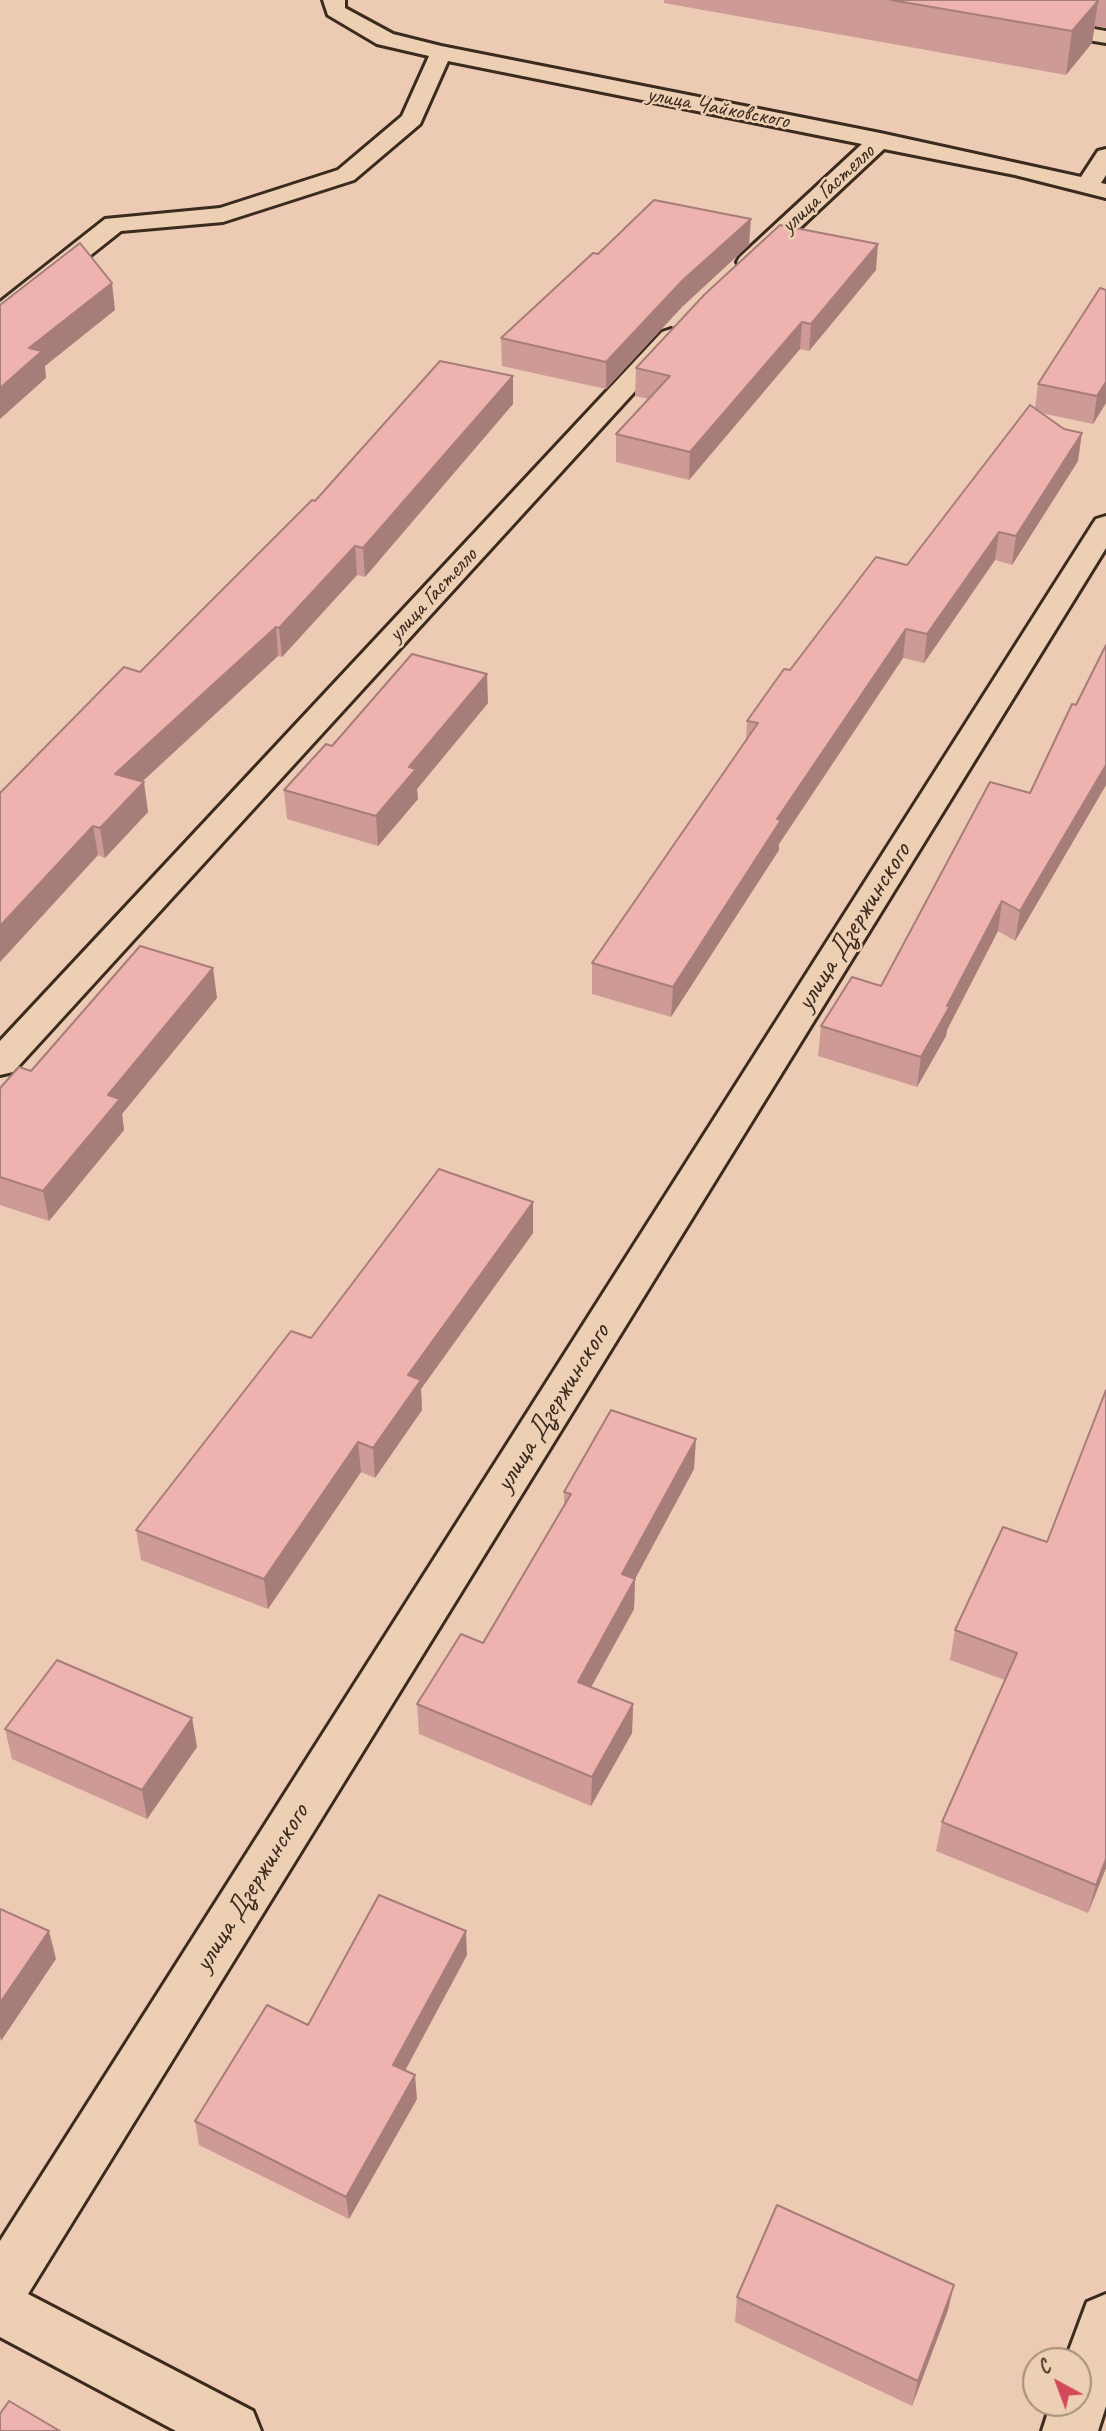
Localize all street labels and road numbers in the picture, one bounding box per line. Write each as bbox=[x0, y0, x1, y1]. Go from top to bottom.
street label: улица Чайковского bbox=[644, 81, 792, 135]
street label: улица Гастелло bbox=[775, 139, 881, 239]
street label: улица Гастелло bbox=[383, 542, 483, 648]
street label: улица Дзержинского bbox=[789, 837, 919, 1017]
street label: улица Дзержинского bbox=[488, 1318, 618, 1498]
street label: улица Дзержинского bbox=[187, 1798, 317, 1978]

